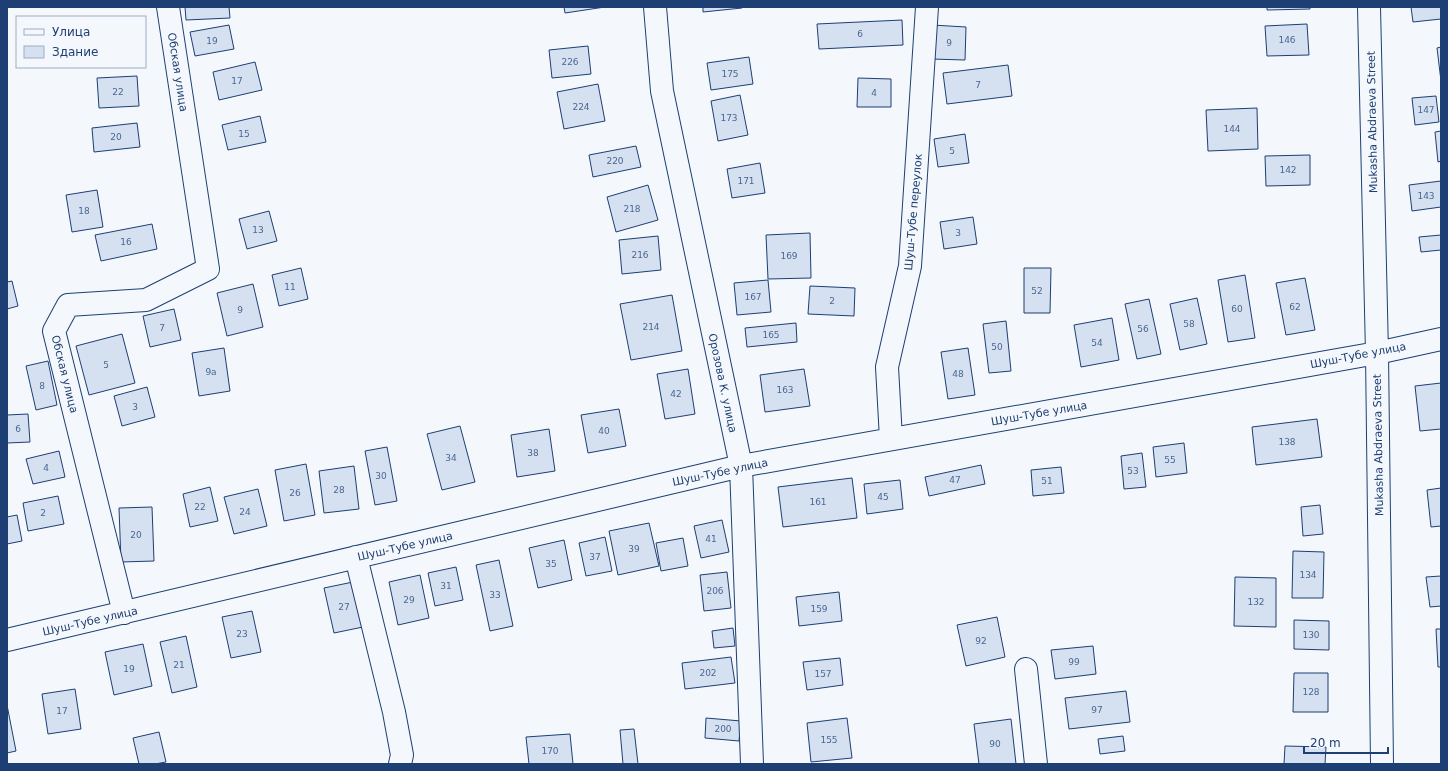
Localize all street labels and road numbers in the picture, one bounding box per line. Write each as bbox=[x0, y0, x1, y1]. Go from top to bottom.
street label: Обская улица bbox=[165, 32, 190, 113]
street label: Mukasha Abdraeva Street bbox=[1365, 50, 1380, 193]
street label: Шуш-Тубе переулок bbox=[902, 153, 925, 271]
street label: Орозова К. улица bbox=[706, 332, 739, 434]
street label: Обская улица bbox=[49, 334, 80, 414]
street label: Шуш-Тубе улица bbox=[1309, 340, 1407, 371]
street label: Mukasha Abdraeva Street bbox=[1371, 373, 1386, 516]
street label: Шуш-Тубе улица bbox=[990, 399, 1088, 428]
street label: Шуш-Тубе улица bbox=[671, 456, 769, 489]
street label: Шуш-Тубе улица bbox=[356, 529, 454, 564]
street label: Шуш-Тубе улица bbox=[41, 604, 139, 639]

